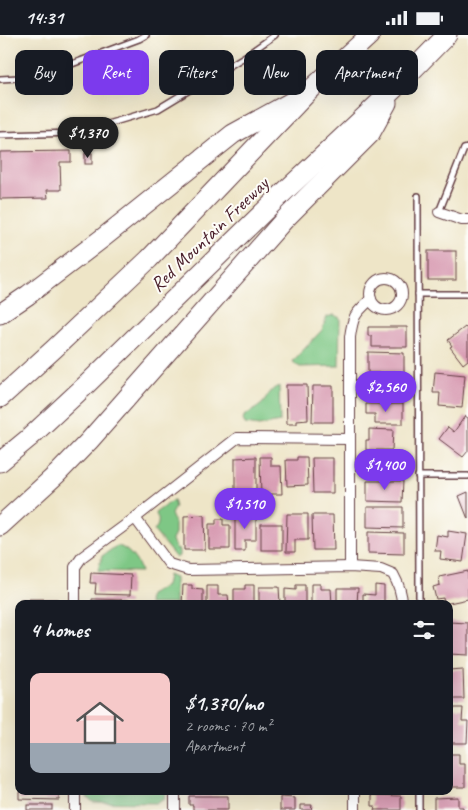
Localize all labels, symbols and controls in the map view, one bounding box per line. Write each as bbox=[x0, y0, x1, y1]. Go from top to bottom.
text: 14:31 bbox=[25, 6, 63, 30]
chip: Buy bbox=[15, 50, 73, 95]
chip: Rent bbox=[83, 50, 149, 95]
chip: Filters bbox=[159, 50, 234, 95]
chip: New bbox=[244, 50, 306, 95]
chip: Apartment bbox=[316, 50, 418, 95]
pin: $1,370 bbox=[47, 117, 129, 159]
text: $1,370 bbox=[68, 123, 108, 143]
street label: Red Mountain Freeway bbox=[145, 170, 275, 297]
pin: $2,560 bbox=[345, 371, 427, 413]
text: $2,560 bbox=[366, 377, 406, 397]
pin: $1,400 bbox=[344, 449, 426, 491]
text: $1,400 bbox=[365, 455, 405, 475]
pin: $1,510 bbox=[204, 487, 286, 530]
text: $1,510 bbox=[226, 494, 264, 514]
icon: filters bbox=[410, 616, 438, 644]
text: 4 homes bbox=[30, 617, 89, 643]
text: $1,370/mo bbox=[185, 690, 263, 716]
icon: home bbox=[70, 693, 130, 753]
text: 2 rooms · 70 m² bbox=[185, 716, 271, 736]
text: Apartment bbox=[185, 736, 244, 756]

